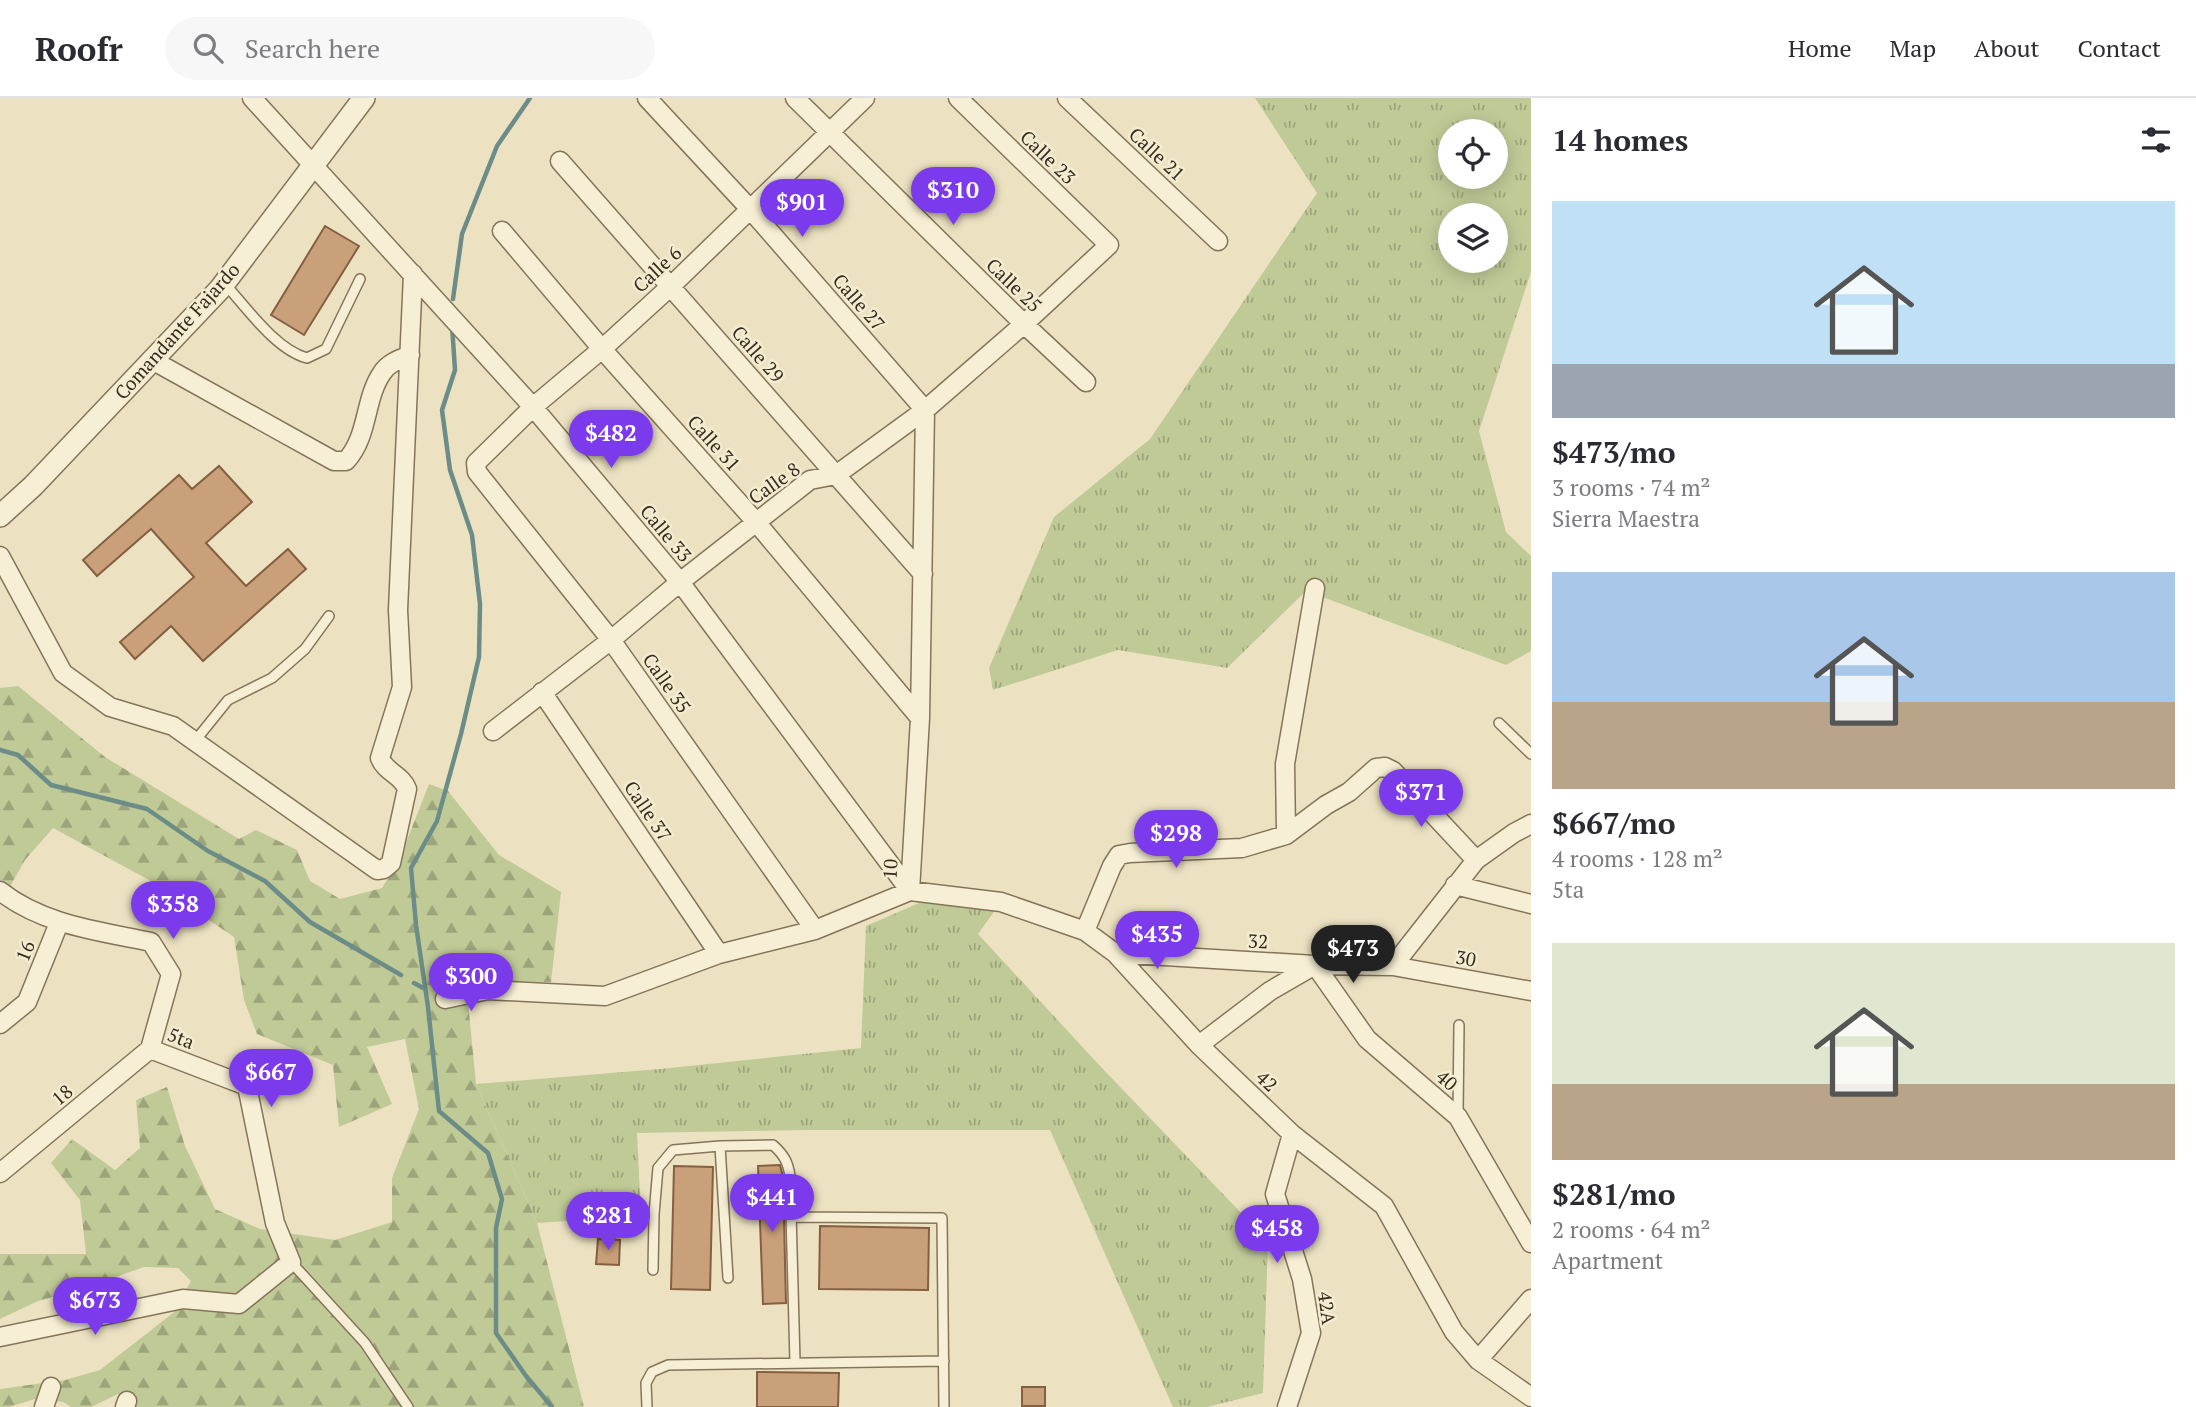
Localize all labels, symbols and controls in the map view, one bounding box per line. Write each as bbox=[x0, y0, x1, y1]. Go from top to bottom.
search box bbox=[165, 17, 655, 80]
text: Roofr bbox=[35, 27, 123, 70]
icon: search bbox=[189, 29, 227, 67]
text: Search here bbox=[245, 31, 380, 65]
text: Home bbox=[1788, 32, 1852, 64]
text: Map bbox=[1890, 32, 1936, 64]
text: About bbox=[1974, 32, 2040, 64]
text: Contact bbox=[2078, 32, 2161, 64]
map controls bbox=[1438, 119, 1508, 273]
button: locate bbox=[1438, 119, 1508, 189]
text: 14 homes bbox=[1552, 120, 1688, 160]
street label: Calle 21 bbox=[1124, 121, 1191, 186]
icon: filters bbox=[2137, 121, 2175, 159]
street label: Calle 23 bbox=[1015, 124, 1081, 189]
pin: $310 bbox=[912, 167, 994, 227]
text: $310 bbox=[927, 174, 979, 205]
pin: $901 bbox=[761, 180, 843, 239]
text: $901 bbox=[776, 186, 828, 217]
button: layers bbox=[1438, 203, 1508, 273]
street label: Calle 6 bbox=[627, 240, 686, 297]
icon: home bbox=[1801, 247, 1927, 373]
street label: Calle 25 bbox=[981, 252, 1047, 317]
street label: Comandante Fajardo bbox=[109, 257, 245, 404]
street label: Calle 27 bbox=[828, 268, 891, 335]
street label: Calle 29 bbox=[727, 320, 790, 387]
street label: Calle 31 bbox=[682, 409, 746, 476]
pin: $482 bbox=[570, 410, 652, 470]
text: $482 bbox=[585, 417, 637, 448]
text: $473/mo bbox=[1552, 432, 1676, 472]
street label: Calle 8 bbox=[743, 456, 804, 509]
text: 3 rooms · 74 m² bbox=[1552, 472, 1711, 503]
street label: Calle 33 bbox=[635, 499, 698, 567]
text: Sierra Maestra bbox=[1552, 503, 1700, 534]
icon: home bbox=[1801, 618, 1927, 744]
street label: Calle 35 bbox=[638, 648, 697, 718]
pin: $371 bbox=[1380, 770, 1462, 829]
street label: Calle 37 bbox=[619, 776, 678, 846]
text: $371 bbox=[1395, 776, 1447, 807]
text: $667/mo bbox=[1552, 803, 1676, 843]
pin: $298 bbox=[1135, 810, 1217, 870]
text: $298 bbox=[1150, 817, 1202, 848]
text: 4 rooms · 128 m² bbox=[1552, 843, 1723, 874]
street label: 10 bbox=[876, 858, 903, 880]
text: 5ta bbox=[1552, 874, 1584, 905]
pin: $358 bbox=[132, 882, 214, 941]
text: $358 bbox=[147, 888, 199, 919]
pin: $435 bbox=[1116, 912, 1198, 971]
text: $435 bbox=[1131, 918, 1183, 949]
pin: $473 bbox=[1312, 926, 1394, 985]
street label: 32 bbox=[1247, 927, 1269, 954]
text: $473 bbox=[1327, 932, 1379, 963]
street label: 16 bbox=[9, 937, 40, 965]
street label: 30 bbox=[1454, 943, 1478, 972]
pin: $300 bbox=[430, 954, 512, 1013]
text: $300 bbox=[445, 960, 497, 991]
icon: home bbox=[1801, 989, 1927, 1115]
street label: 5ta bbox=[164, 1021, 199, 1054]
pin: $667 bbox=[230, 1049, 312, 1109]
text: $667 bbox=[245, 1056, 297, 1087]
street label: 40 bbox=[1431, 1064, 1463, 1096]
street label: 42 bbox=[1251, 1065, 1283, 1097]
street label: 18 bbox=[46, 1079, 77, 1111]
pin: $441 bbox=[731, 1174, 813, 1234]
text: $281/mo bbox=[1552, 1174, 1676, 1214]
text: $441 bbox=[746, 1181, 798, 1212]
pin: $281 bbox=[567, 1192, 649, 1252]
text: $281 bbox=[582, 1199, 634, 1230]
pin: $458 bbox=[1236, 1206, 1318, 1265]
text: $458 bbox=[1251, 1212, 1303, 1243]
text: 2 rooms · 64 m² bbox=[1552, 1214, 1711, 1245]
text: Apartment bbox=[1552, 1245, 1663, 1276]
pin: $673 bbox=[54, 1278, 136, 1337]
text: $673 bbox=[69, 1284, 121, 1315]
street label: 42A bbox=[1313, 1290, 1342, 1326]

